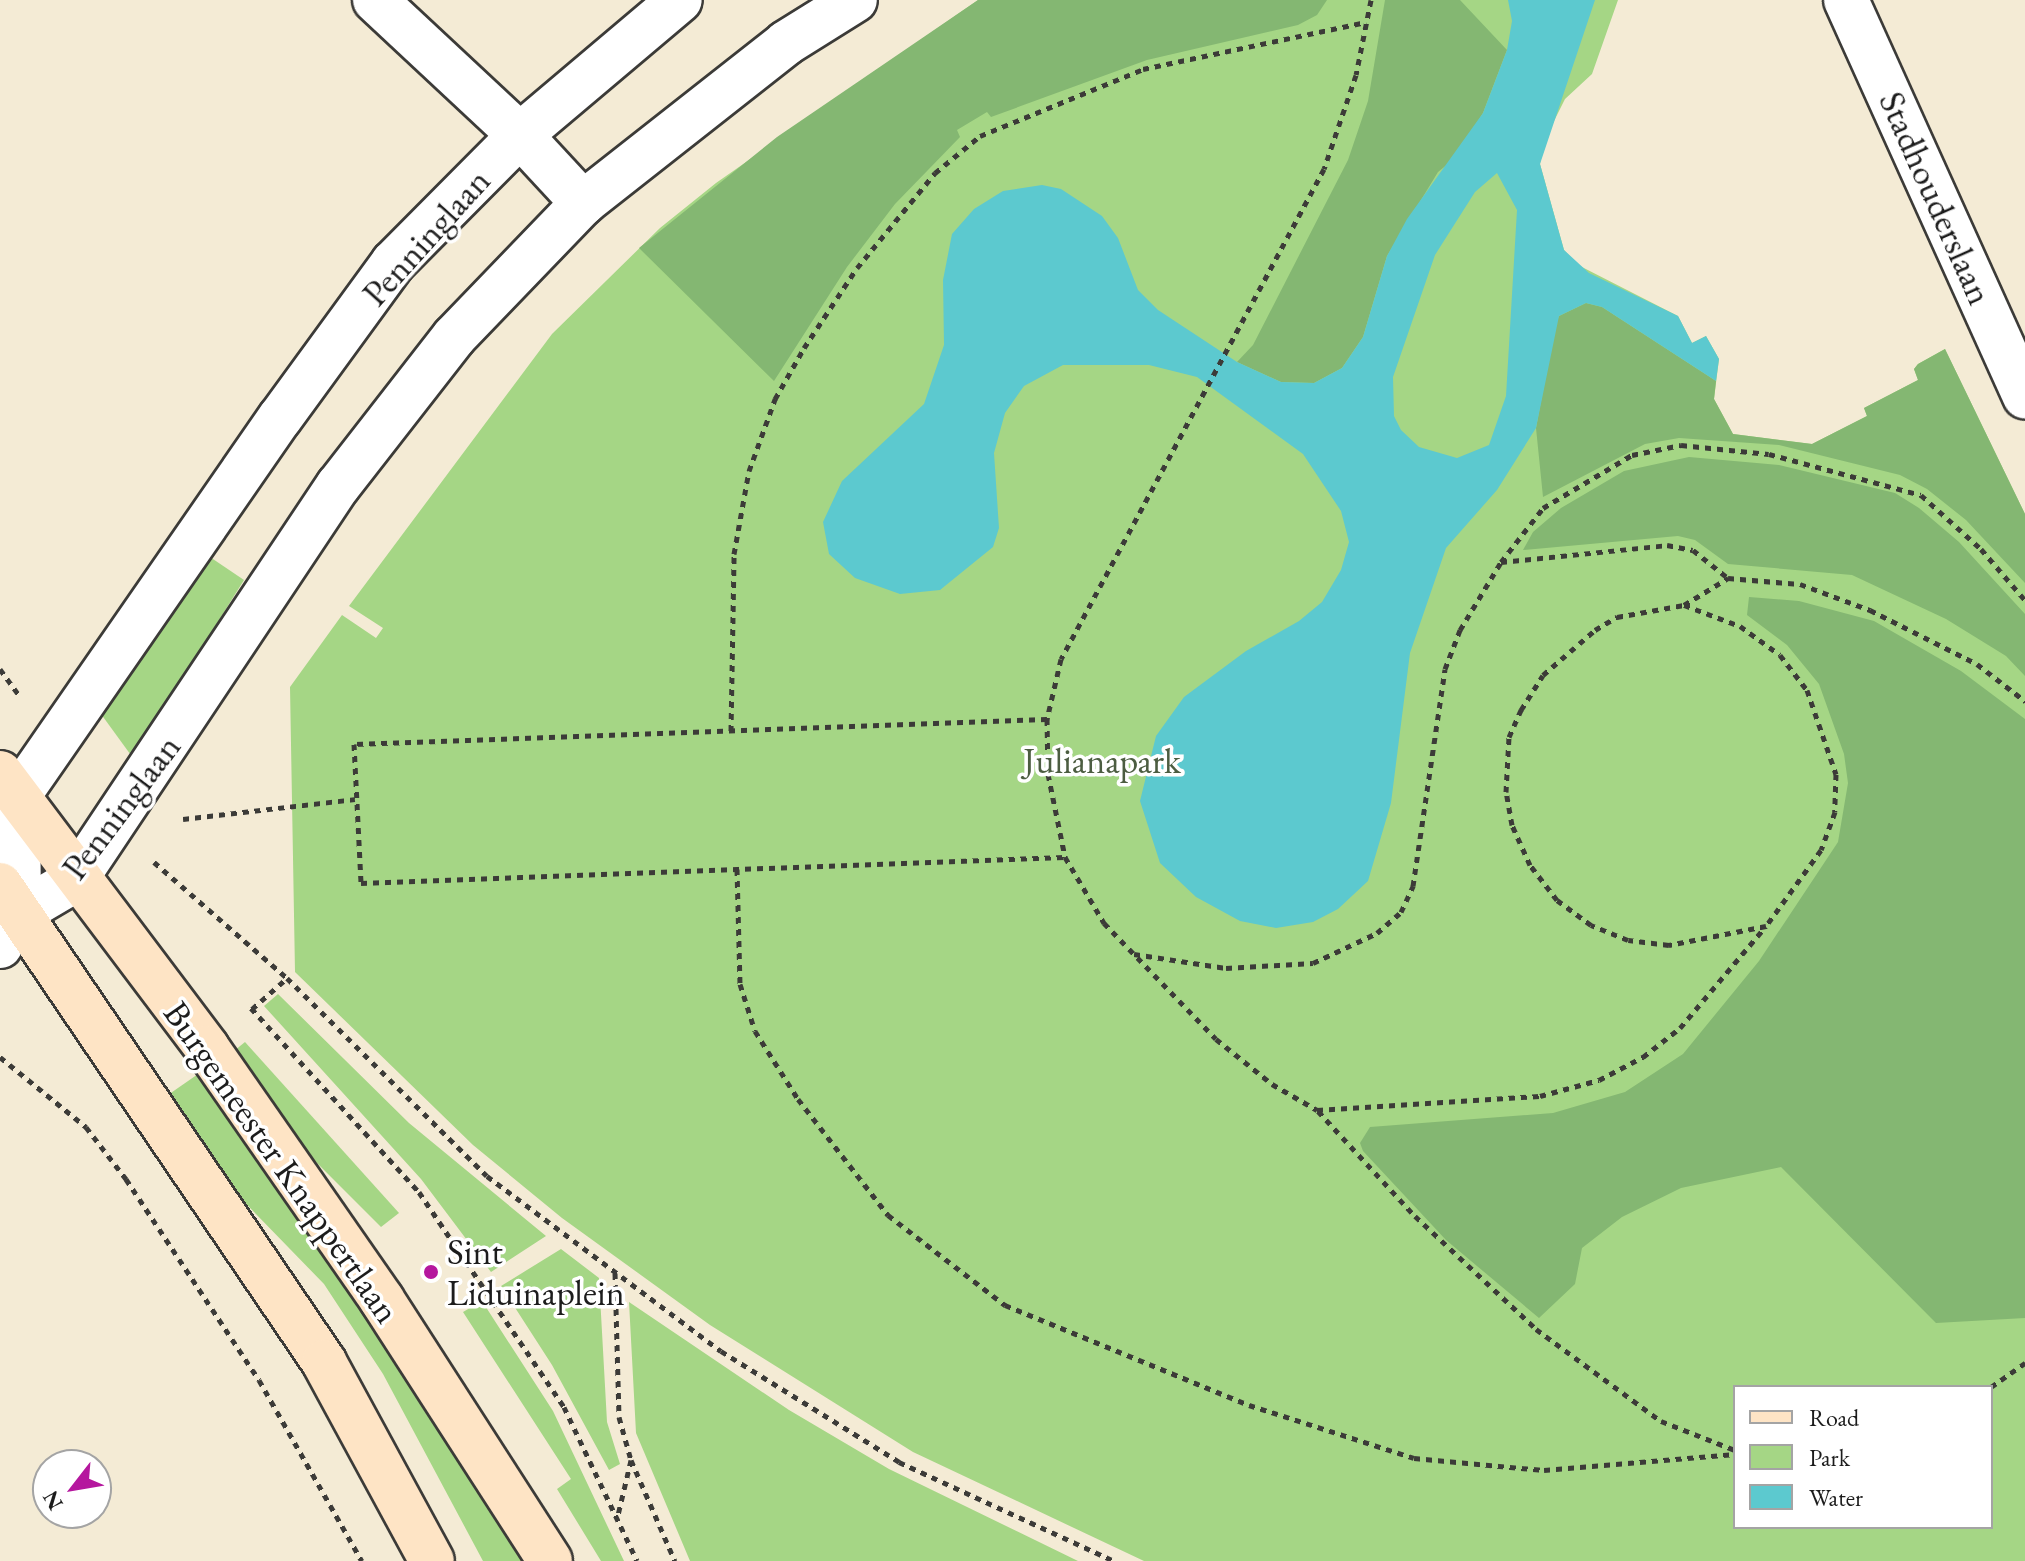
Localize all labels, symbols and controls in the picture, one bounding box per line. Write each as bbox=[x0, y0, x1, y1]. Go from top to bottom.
street label: Stadhouderslaan bbox=[1870, 85, 2002, 311]
street label: Penninglaan bbox=[353, 159, 499, 315]
street label: Penninglaan bbox=[53, 726, 189, 888]
park label: Julianapark bbox=[1023, 739, 1181, 783]
street label: Burgemeester Knappertlaan bbox=[155, 993, 409, 1331]
place label: Sint Liduinaplein bbox=[447, 1229, 625, 1314]
marker: Sint Liduinaplein bbox=[422, 1263, 440, 1281]
legend bbox=[1733, 1385, 1993, 1529]
text: Road bbox=[1809, 1402, 1859, 1433]
text: Park bbox=[1809, 1442, 1850, 1473]
north arrow bbox=[32, 1449, 112, 1529]
text: Water bbox=[1809, 1482, 1863, 1513]
text: N bbox=[36, 1485, 70, 1516]

